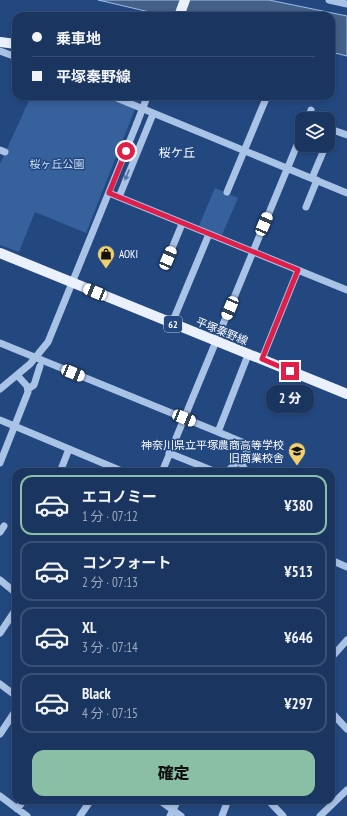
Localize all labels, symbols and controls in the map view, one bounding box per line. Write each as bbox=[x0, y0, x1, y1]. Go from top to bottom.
text: 乗車地 bbox=[56, 29, 101, 48]
text: 平塚秦野線 bbox=[56, 67, 131, 86]
map controls bbox=[295, 112, 335, 152]
button: layers bbox=[295, 112, 335, 152]
route start bbox=[117, 142, 135, 160]
district label: 桜ケ丘 bbox=[159, 145, 195, 160]
park label: 桜ヶ丘公園 bbox=[30, 157, 85, 171]
one-way arrow bbox=[124, 170, 130, 182]
car bbox=[254, 211, 274, 237]
shop icon: AOKI bbox=[96, 244, 116, 269]
car bbox=[158, 245, 178, 271]
place label: AOKI bbox=[119, 247, 138, 261]
car bbox=[82, 282, 108, 302]
car bbox=[220, 295, 240, 321]
street label: 平塚秦野線 bbox=[194, 314, 250, 348]
road number: 62 bbox=[164, 316, 182, 332]
route end bbox=[281, 362, 299, 380]
car bbox=[60, 363, 86, 383]
callout: 2 分 bbox=[266, 385, 314, 413]
text: 2 分 bbox=[279, 390, 301, 407]
car bbox=[171, 408, 197, 428]
place label: 神奈川県立平塚農商高等学校 旧商業校舎 bbox=[141, 438, 284, 465]
school or university icon: 神奈川県立平塚農商高等学校 旧商業校舎 bbox=[287, 441, 307, 466]
icon: car bbox=[34, 487, 70, 523]
text: エコノミー bbox=[82, 487, 157, 506]
text: ¥380 bbox=[284, 496, 313, 515]
text: 1 分 · 07:12 bbox=[82, 508, 138, 525]
icon: car bbox=[34, 553, 70, 589]
text: コンフォート bbox=[82, 553, 172, 572]
text: ¥513 bbox=[284, 562, 313, 581]
text: 2 分 · 07:13 bbox=[82, 574, 138, 591]
text: XL bbox=[82, 618, 96, 637]
icon: car bbox=[34, 619, 70, 655]
text: ¥646 bbox=[284, 628, 313, 647]
text: 3 分 · 07:14 bbox=[82, 639, 138, 656]
text: Black bbox=[82, 684, 111, 703]
icon: car bbox=[34, 685, 70, 721]
text: ¥297 bbox=[284, 694, 313, 713]
text: 4 分 · 07:15 bbox=[82, 705, 138, 722]
button: 確定 bbox=[32, 750, 315, 796]

